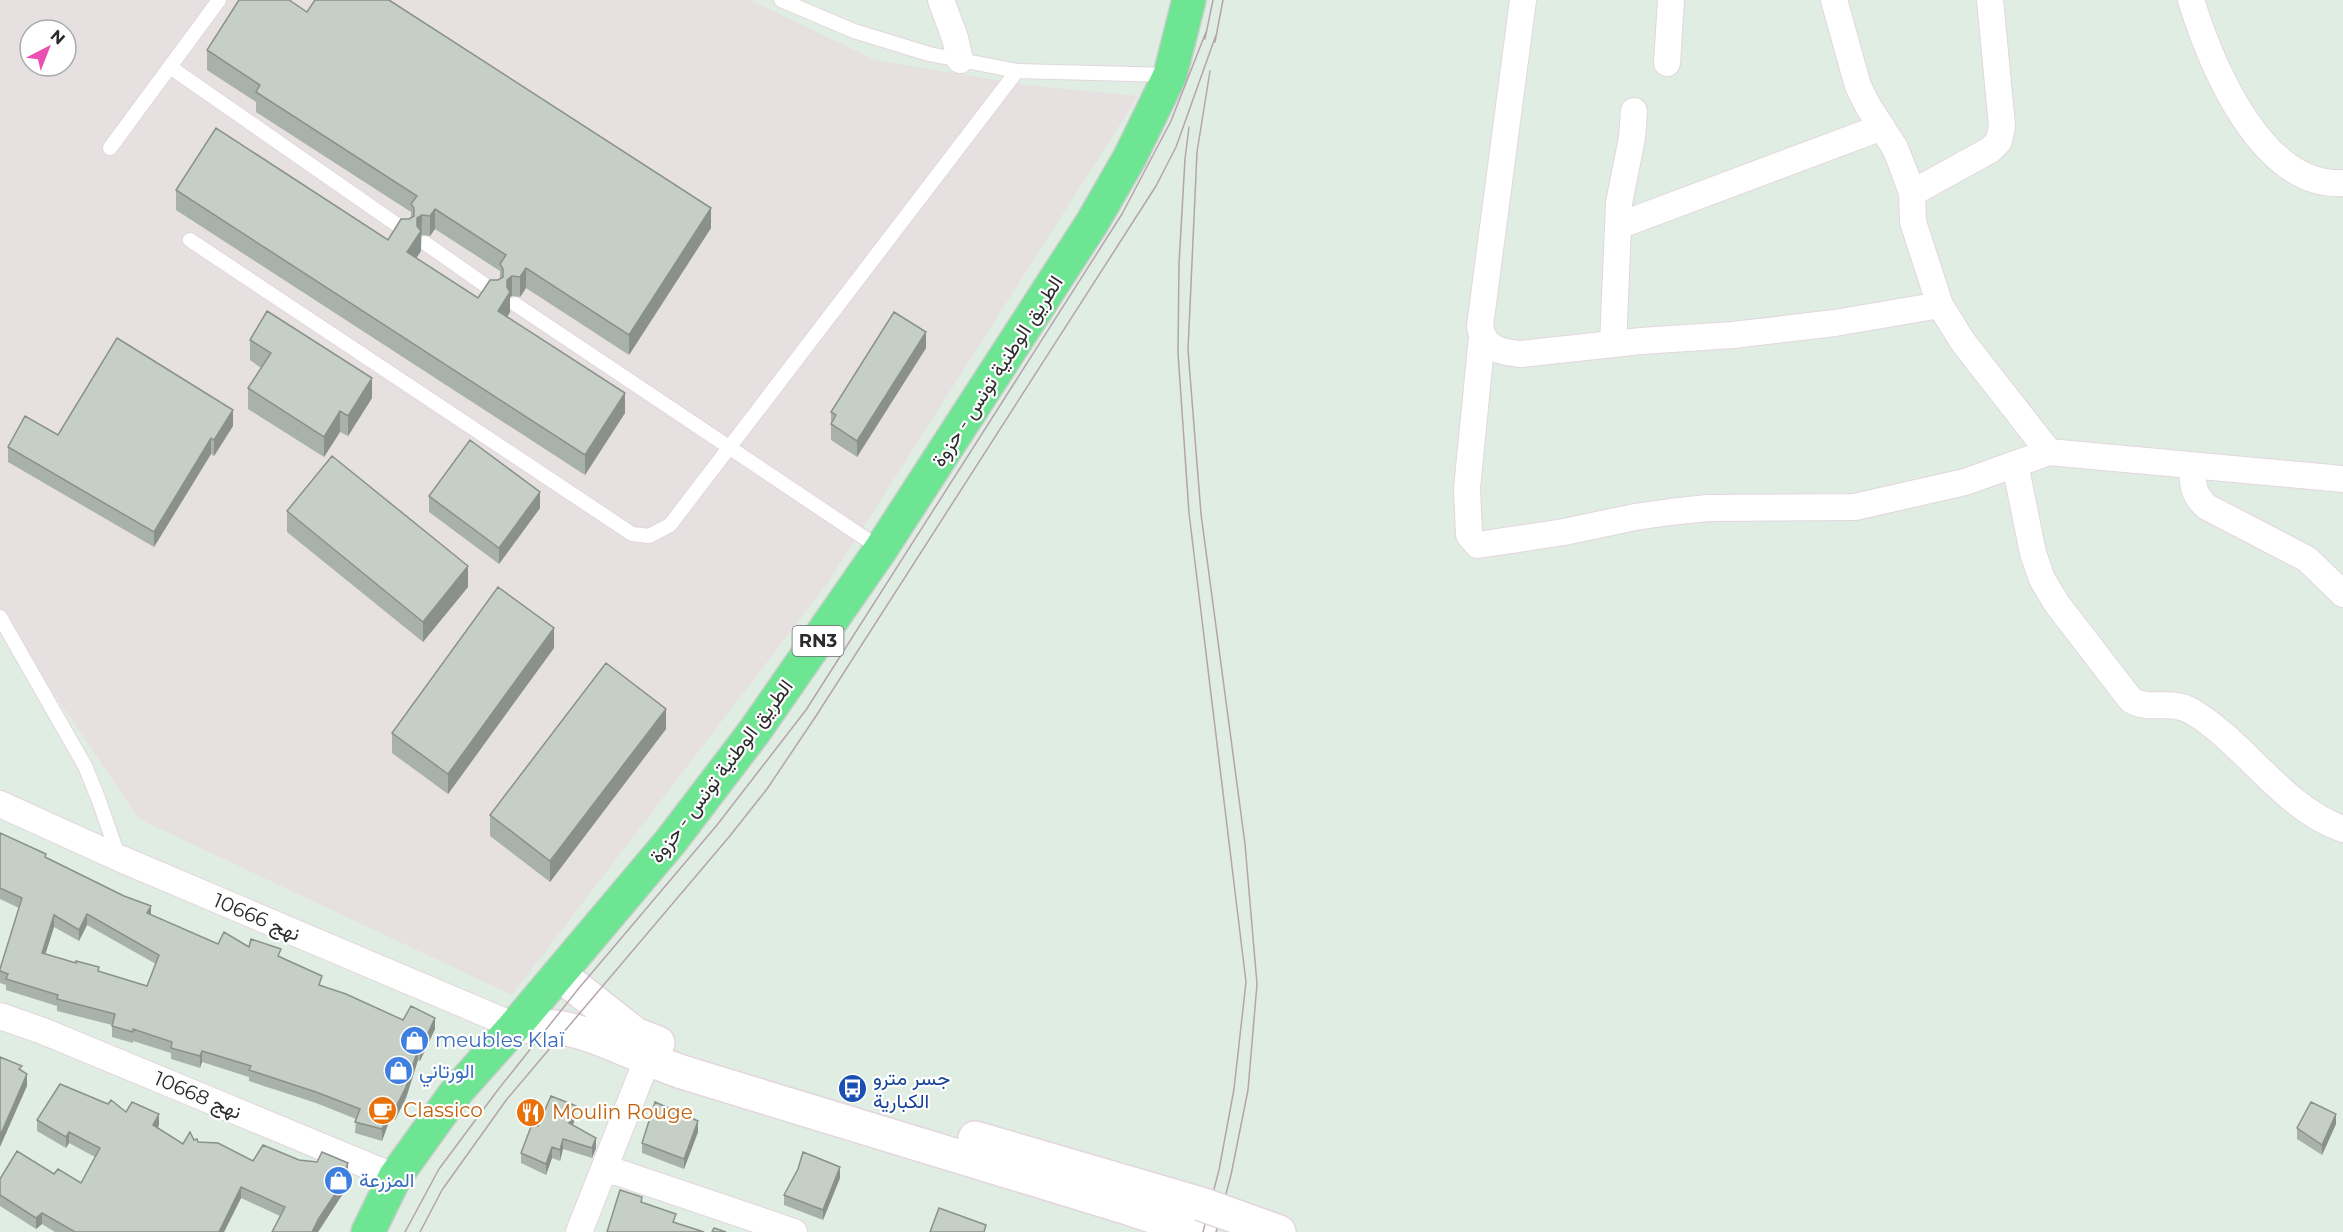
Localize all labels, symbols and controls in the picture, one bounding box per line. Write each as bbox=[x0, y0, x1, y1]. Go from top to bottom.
north arrow bbox=[18, 18, 78, 78]
text: N bbox=[47, 26, 69, 49]
street label: الطريق الوطنية تونس - حزوة bbox=[926, 271, 1069, 472]
road number: RN3 bbox=[792, 626, 844, 656]
street label: الطريق الوطنية تونس - حزوة bbox=[644, 675, 799, 868]
street label: نهج 10666 bbox=[209, 888, 304, 948]
shop icon: meubles Klaï bbox=[398, 1024, 430, 1056]
place label: meubles Klaï bbox=[435, 1028, 565, 1052]
shop icon: الورتاني bbox=[382, 1055, 414, 1087]
place label: الورتاني bbox=[419, 1059, 474, 1088]
street label: نهج 10668 bbox=[150, 1066, 245, 1126]
place label: جسر مترو الكبارية bbox=[873, 1066, 950, 1114]
bus stop icon: جسر مترو الكبارية bbox=[836, 1073, 868, 1105]
cafe icon: Classico bbox=[366, 1094, 398, 1126]
restaurant icon: Moulin Rouge bbox=[515, 1096, 547, 1128]
place label: Classico bbox=[403, 1098, 483, 1122]
place label: Moulin Rouge bbox=[552, 1100, 693, 1124]
shop icon: المزرعة bbox=[322, 1164, 354, 1196]
place label: المزرعة bbox=[359, 1168, 414, 1193]

